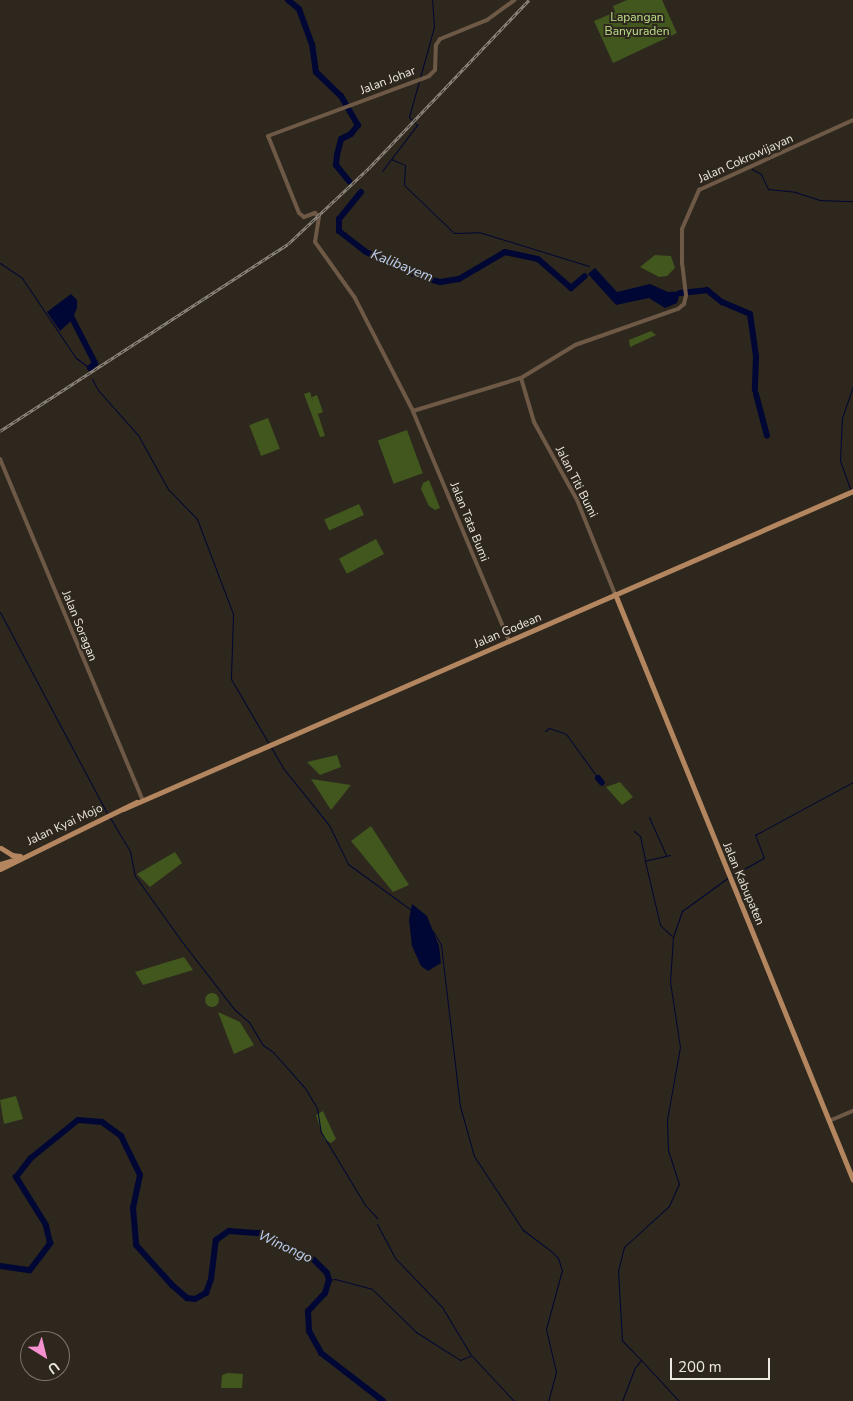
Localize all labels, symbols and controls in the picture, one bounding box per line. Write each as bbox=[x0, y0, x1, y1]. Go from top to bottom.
park label: Lapangan Banyuraden bbox=[605, 11, 669, 39]
street label: Jalan Johar bbox=[358, 64, 418, 98]
street label: Jalan Cokrowijayan bbox=[696, 132, 796, 186]
water label: Kalibayem bbox=[368, 246, 436, 286]
street label: Jalan Titi Bumi bbox=[552, 444, 600, 520]
street label: Jalan Tata Bumi bbox=[447, 480, 491, 564]
street label: Jalan Soragan bbox=[58, 589, 100, 663]
street label: Jalan Godean bbox=[472, 610, 544, 652]
street label: Jalan Kyai Mojo bbox=[25, 801, 105, 849]
street label: Jalan Kabupaten bbox=[719, 841, 767, 927]
water label: Winongo bbox=[255, 1227, 315, 1267]
north arrow bbox=[20, 1331, 70, 1381]
scale bar bbox=[673, 1348, 773, 1380]
text: U bbox=[44, 1357, 63, 1378]
text: 200 m bbox=[678, 1357, 722, 1377]

